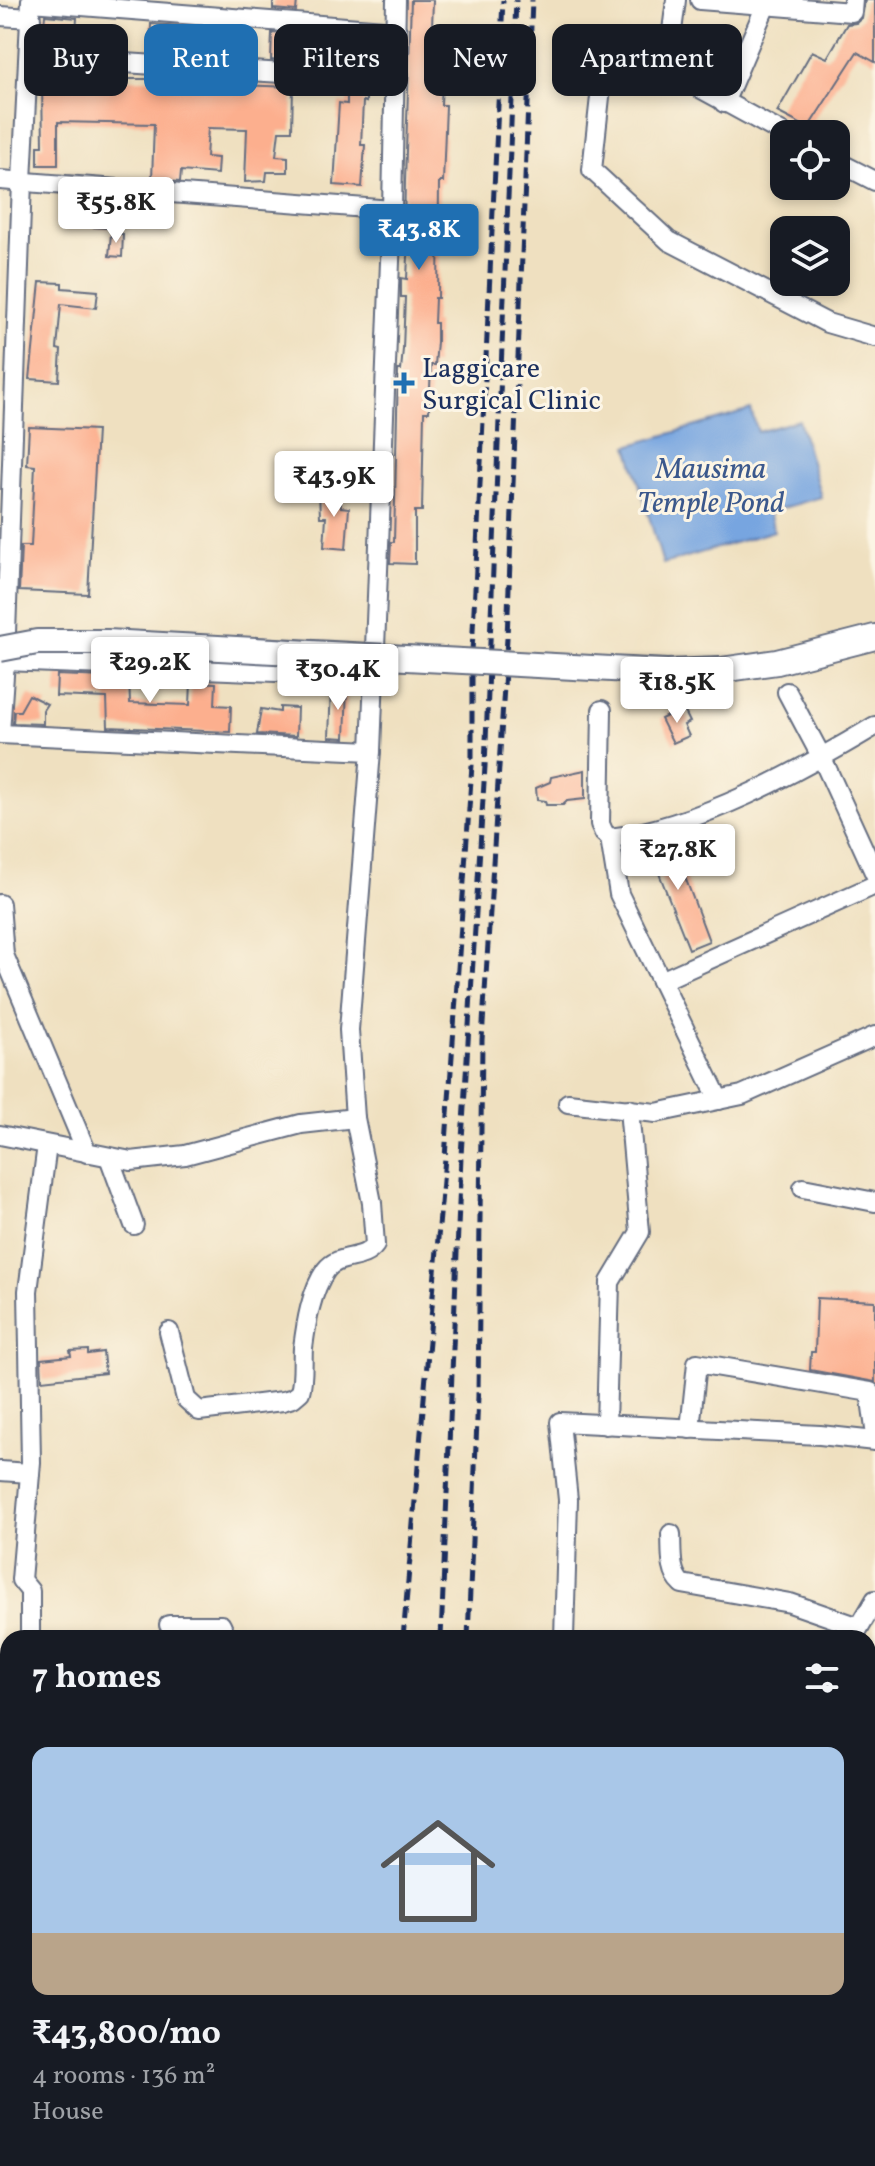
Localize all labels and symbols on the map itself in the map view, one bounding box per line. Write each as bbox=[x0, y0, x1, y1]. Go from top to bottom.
pin: ₹55.8K bbox=[51, 177, 181, 245]
pin: ₹43.8K bbox=[354, 204, 484, 272]
place label: Laggicare Surgical Clinic bbox=[422, 350, 601, 421]
marker: Laggicare Surgical Clinic bbox=[393, 372, 415, 394]
water label: Mausima Temple Pond bbox=[637, 449, 785, 525]
pin: ₹43.9K bbox=[269, 451, 399, 519]
pin: ₹29.2K bbox=[85, 637, 215, 705]
pin: ₹30.4K bbox=[273, 644, 403, 712]
pin: ₹18.5K bbox=[612, 657, 742, 725]
pin: ₹27.8K bbox=[613, 824, 743, 892]

